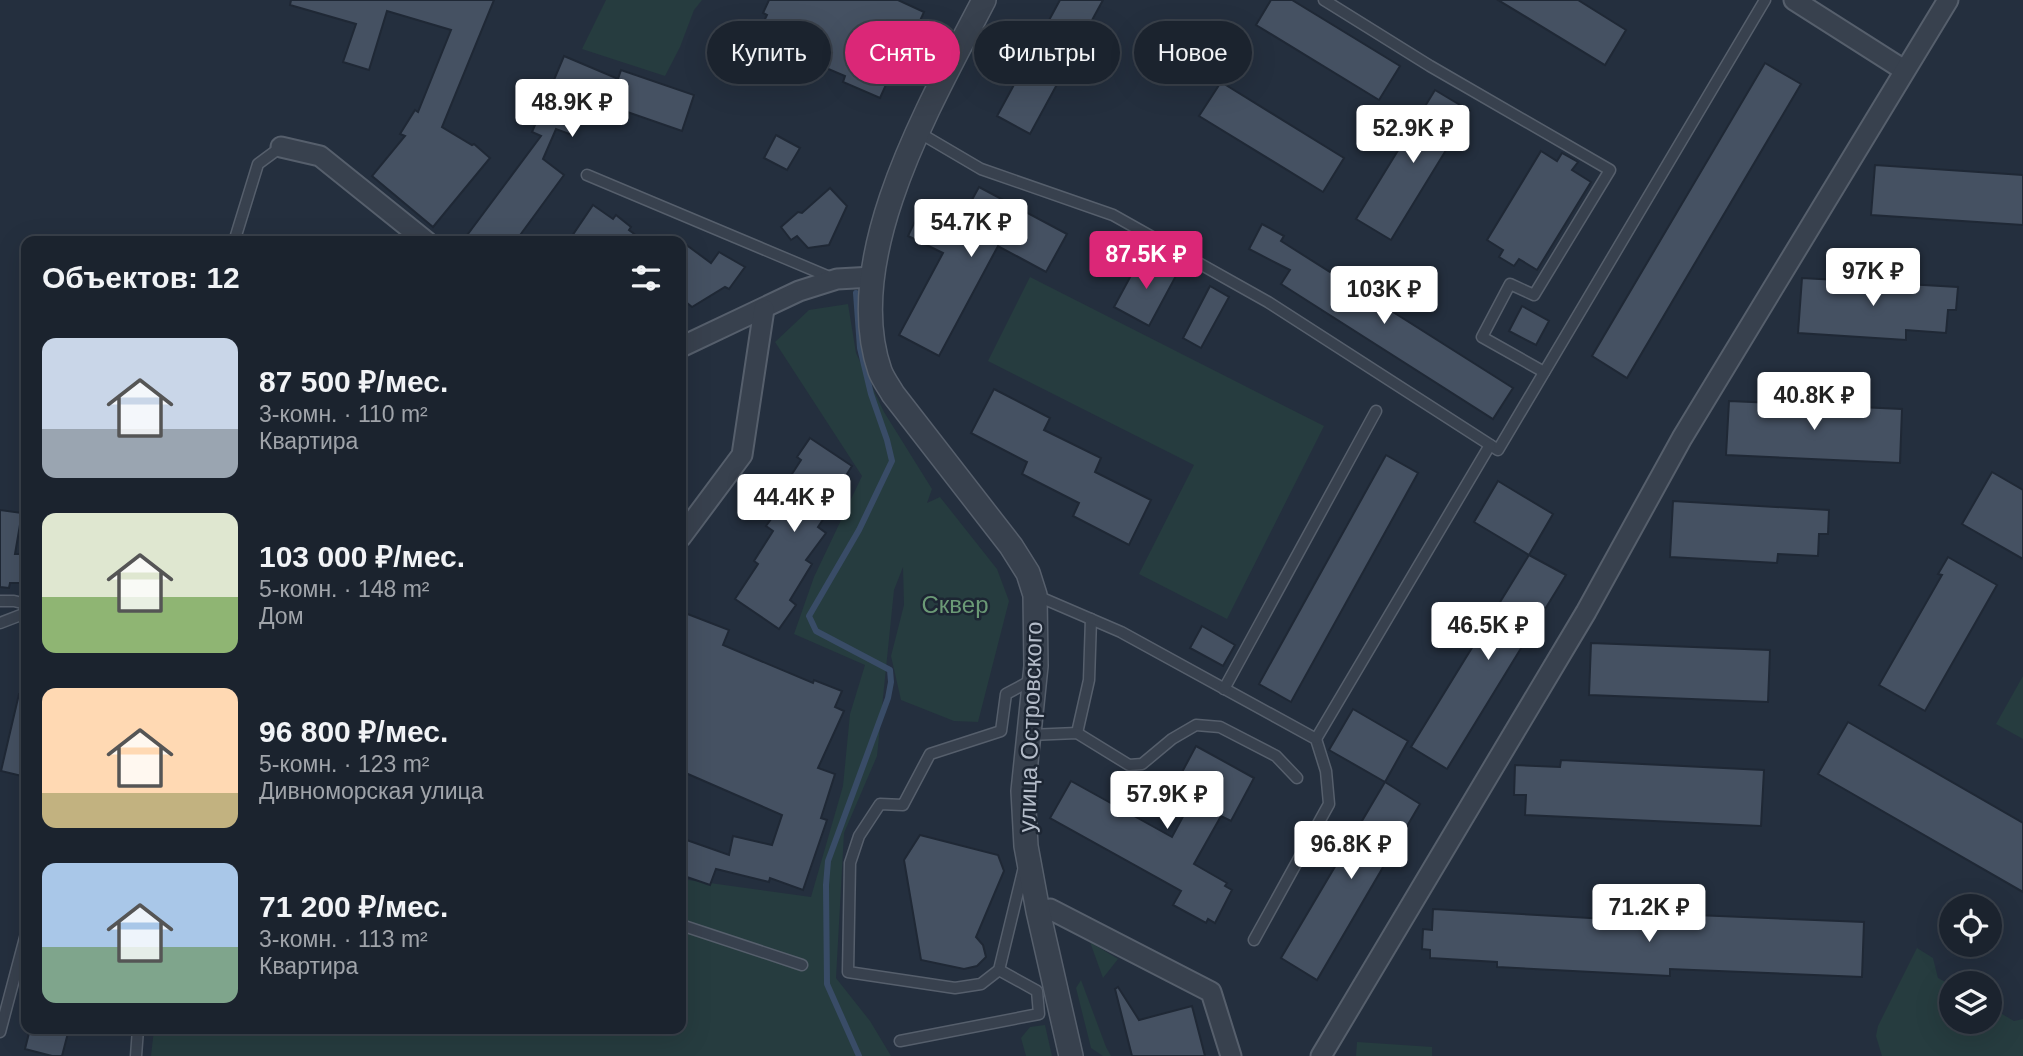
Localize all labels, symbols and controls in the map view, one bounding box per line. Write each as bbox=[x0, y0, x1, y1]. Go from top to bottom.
chip: Купить bbox=[707, 21, 831, 84]
chip: Снять bbox=[845, 21, 960, 84]
chip: Фильтры bbox=[974, 21, 1120, 84]
chip: Новое bbox=[1134, 21, 1252, 84]
pin: 48.9K ₽ bbox=[507, 80, 637, 139]
text: 48.9K ₽ bbox=[531, 89, 613, 115]
pin: 52.9K ₽ bbox=[1348, 106, 1478, 165]
text: 52.9K ₽ bbox=[1372, 115, 1454, 141]
pin: 54.7K ₽ bbox=[906, 200, 1036, 259]
text: 54.7K ₽ bbox=[930, 209, 1012, 235]
pin: 87.5K ₽ bbox=[1081, 232, 1211, 291]
text: 87.5K ₽ bbox=[1105, 241, 1187, 267]
pin: 97K ₽ bbox=[1824, 248, 1922, 308]
text: 97K ₽ bbox=[1842, 258, 1904, 284]
icon: filters bbox=[627, 259, 665, 297]
text: Объектов: 12 bbox=[42, 261, 240, 294]
pin: 103K ₽ bbox=[1327, 266, 1441, 326]
text: 103K ₽ bbox=[1347, 276, 1421, 302]
text: 87 500 ₽/мес. bbox=[259, 365, 448, 398]
icon: home bbox=[98, 366, 182, 450]
pin: 40.8K ₽ bbox=[1749, 372, 1879, 432]
text: 40.8K ₽ bbox=[1773, 382, 1855, 408]
text: 3-комн. · 110 m² bbox=[259, 401, 428, 427]
text: Квартира bbox=[259, 428, 358, 454]
pin: 44.4K ₽ bbox=[729, 475, 859, 534]
text: 44.4K ₽ bbox=[753, 484, 835, 510]
text: 103 000 ₽/мес. bbox=[259, 540, 465, 573]
icon: home bbox=[98, 541, 182, 625]
text: 5-комн. · 148 m² bbox=[259, 576, 430, 602]
park label: Сквер bbox=[921, 591, 989, 618]
pin: 46.5K ₽ bbox=[1423, 602, 1553, 662]
text: Дом bbox=[259, 603, 303, 629]
text: 46.5K ₽ bbox=[1447, 612, 1529, 638]
street label: улица Островского bbox=[1013, 621, 1047, 833]
text: 96 800 ₽/мес. bbox=[259, 715, 448, 748]
icon: home bbox=[98, 716, 182, 800]
text: 5-комн. · 123 m² bbox=[259, 751, 430, 777]
pin: 57.9K ₽ bbox=[1102, 772, 1232, 831]
text: Дивноморская улица bbox=[259, 778, 483, 804]
text: 57.9K ₽ bbox=[1126, 781, 1208, 807]
pin: 96.8K ₽ bbox=[1286, 822, 1416, 881]
text: 96.8K ₽ bbox=[1310, 831, 1392, 857]
pin: 71.2K ₽ bbox=[1584, 884, 1714, 944]
text: 71 200 ₽/мес. bbox=[259, 890, 448, 923]
icon: home bbox=[98, 891, 182, 975]
text: 71.2K ₽ bbox=[1608, 894, 1690, 920]
map controls bbox=[1939, 894, 2002, 1034]
button: locate bbox=[1939, 894, 2002, 957]
text: 3-комн. · 113 m² bbox=[259, 926, 428, 952]
text: Квартира bbox=[259, 953, 358, 979]
button: layers bbox=[1939, 971, 2002, 1034]

